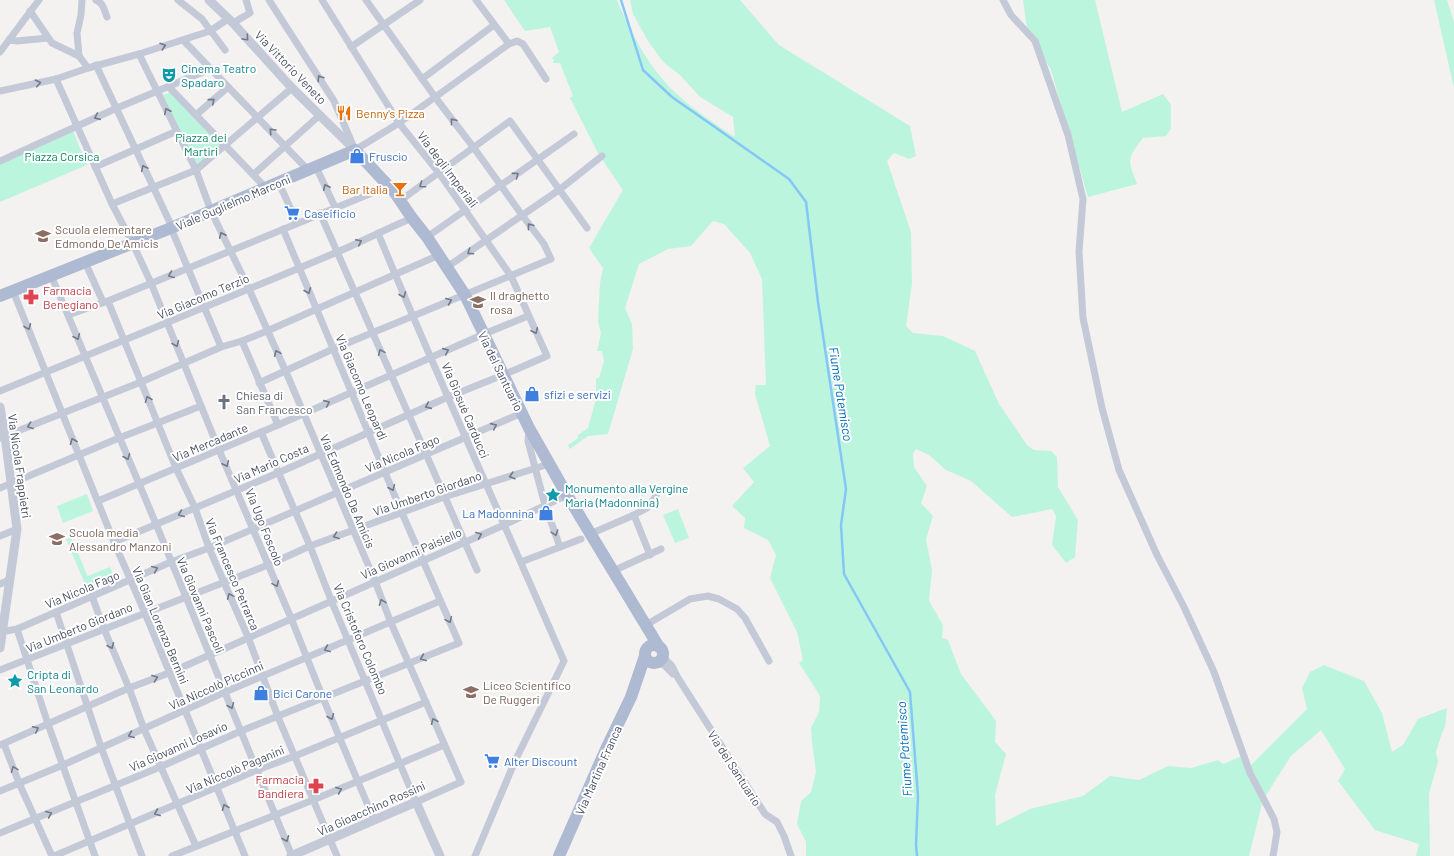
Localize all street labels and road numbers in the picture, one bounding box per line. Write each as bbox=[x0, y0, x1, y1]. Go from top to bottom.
street label: Via Vittorio Veneto bbox=[252, 27, 330, 107]
street label: Via degli Imperiali bbox=[415, 128, 481, 210]
street label: Viale Guglielmo Marconi bbox=[174, 172, 292, 232]
street label: Via Giacomo Terzio bbox=[155, 270, 251, 322]
street label: Via del Santuario bbox=[476, 329, 526, 413]
street label: Via Giacomo Leopardi bbox=[333, 332, 391, 442]
street label: Via Giosuè Carducci bbox=[439, 360, 493, 460]
street label: Via Nicola Frappietri bbox=[6, 413, 34, 519]
street label: Via Mercadante bbox=[170, 420, 250, 464]
street label: Via Nicola Fago bbox=[363, 431, 441, 475]
street label: Via Edmondo De Amicis bbox=[318, 432, 378, 550]
street label: Via Mario Costa bbox=[232, 440, 310, 486]
street label: Via Umberto Giordano bbox=[371, 468, 483, 518]
street label: Via Ugo Foscolo bbox=[243, 486, 287, 568]
street label: Via Francesco Petrarca bbox=[203, 516, 263, 632]
street label: Via Giovanni Paisiello bbox=[358, 524, 464, 582]
street label: Via Giovanni Pascoli bbox=[174, 555, 228, 655]
street label: Via Gian Lorenzo Bernini bbox=[130, 564, 192, 686]
street label: Via Nicola Fago bbox=[43, 567, 121, 611]
street label: Via Cristoforo Colombo bbox=[331, 581, 391, 697]
street label: Via Umberto Giordano bbox=[24, 599, 134, 655]
street label: Via Niccolò Piccinni bbox=[167, 658, 265, 712]
street label: Via Giovanni Losavio bbox=[127, 718, 229, 774]
street label: Via Martina Franca bbox=[572, 723, 624, 817]
street label: Via del Santuario bbox=[705, 728, 765, 808]
street label: Via Niccolò Paganini bbox=[184, 742, 286, 796]
street label: Via Gioacchino Rossini bbox=[315, 778, 427, 838]

